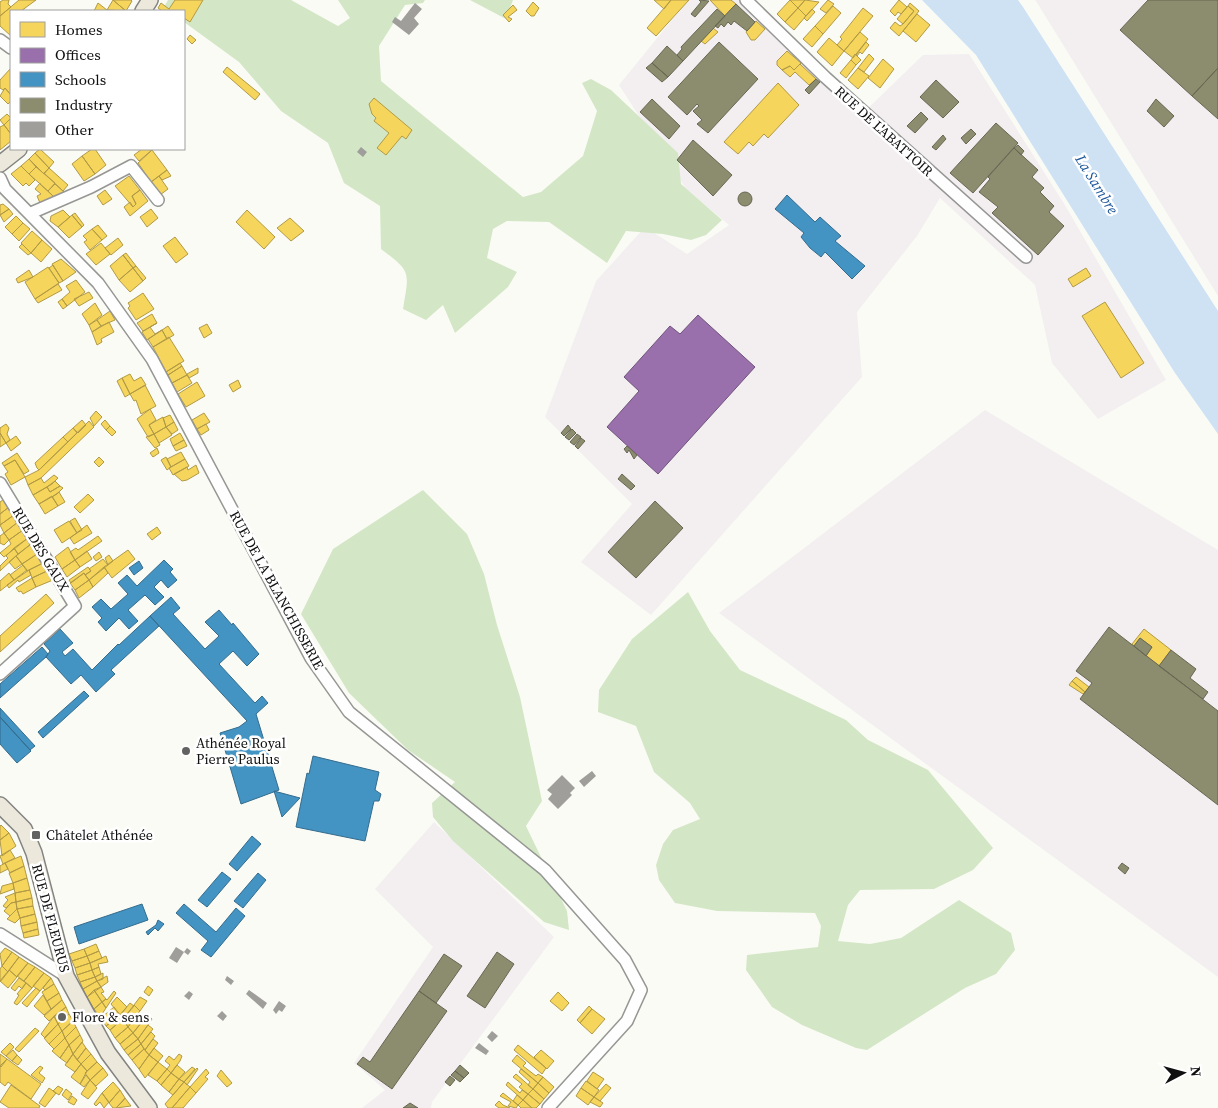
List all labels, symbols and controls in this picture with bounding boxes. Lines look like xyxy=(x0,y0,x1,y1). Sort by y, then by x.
legend xyxy=(10,10,185,150)
text: Homes xyxy=(55,19,102,40)
text: Offices xyxy=(55,44,101,65)
text: Schools xyxy=(55,69,106,90)
street label: RUE DE L'ABATTOIR xyxy=(830,81,938,181)
text: Industry xyxy=(55,94,113,115)
text: Other xyxy=(55,119,94,140)
water label: La Sambre xyxy=(1070,149,1124,218)
street label: RUE DES GAUX xyxy=(8,503,74,595)
street label: RUE DE LA BLANCHISSERIE xyxy=(225,507,329,673)
place label: Athénée Royal Pierre Paulus xyxy=(196,733,286,769)
marker: Athénée Royal Pierre Paulus xyxy=(180,745,192,757)
place label: Châtelet Athénée xyxy=(46,825,153,845)
marker: Châtelet Athénée xyxy=(30,829,42,841)
street label: RUE DE FLEURUS xyxy=(27,862,75,974)
place label: Flore & sens xyxy=(72,1007,149,1027)
marker: Flore & sens xyxy=(56,1011,68,1023)
north arrow xyxy=(1158,1048,1208,1098)
text: N xyxy=(1185,1066,1206,1078)

